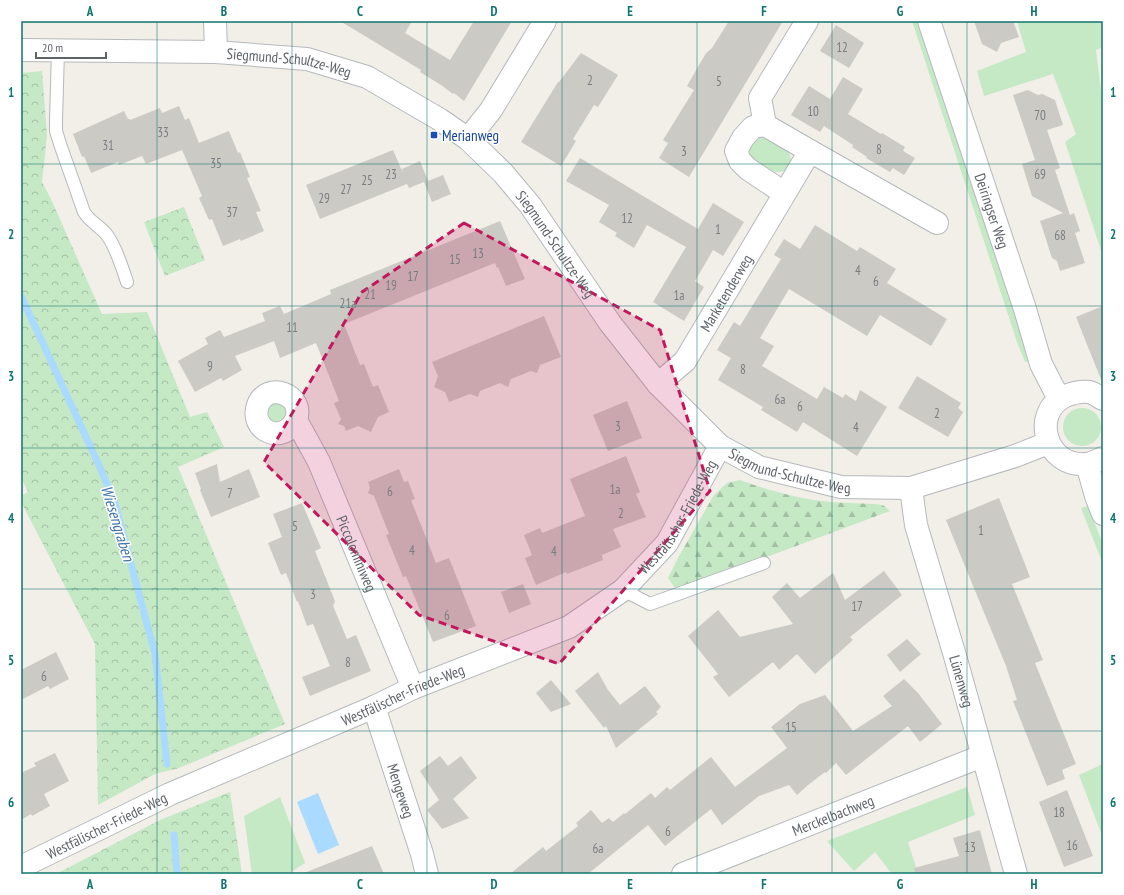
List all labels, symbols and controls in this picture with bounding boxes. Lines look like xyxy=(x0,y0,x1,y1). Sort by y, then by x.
text: A xyxy=(86,3,94,20)
text: B xyxy=(221,3,227,20)
text: C xyxy=(357,3,363,20)
text: D xyxy=(491,3,498,20)
text: E xyxy=(627,3,633,20)
text: F xyxy=(761,3,767,20)
text: G xyxy=(897,3,904,20)
text: H xyxy=(1031,3,1038,20)
scale bar xyxy=(36,34,106,60)
house number: 12 xyxy=(836,39,848,56)
text: 20 m xyxy=(42,40,63,55)
street label: Siegmund-Schultze-Weg xyxy=(226,43,354,81)
house number: 2 xyxy=(587,72,593,89)
house number: 5 xyxy=(716,73,722,90)
text: 1 xyxy=(8,84,14,101)
text: 1 xyxy=(1110,84,1116,101)
house number: 10 xyxy=(807,103,819,120)
house number: 70 xyxy=(1034,107,1046,124)
house number: 33 xyxy=(157,124,169,141)
place label: Merianweg xyxy=(442,126,499,145)
marker: Merianweg xyxy=(429,130,439,140)
house number: 31 xyxy=(102,137,114,154)
house number: 8 xyxy=(876,141,882,158)
house number: 3 xyxy=(681,143,687,160)
house number: 35 xyxy=(210,155,222,172)
house number: 23 xyxy=(385,166,397,183)
house number: 69 xyxy=(1034,166,1046,183)
street label: Deiringser Weg xyxy=(971,171,1014,251)
house number: 25 xyxy=(361,172,373,189)
house number: 27 xyxy=(340,181,352,198)
street label: Siegmund-Schultze-Weg xyxy=(512,186,600,301)
house number: 29 xyxy=(318,190,330,207)
house number: 37 xyxy=(226,204,238,221)
house number: 12 xyxy=(621,210,633,227)
house number: 1 xyxy=(715,221,721,238)
text: 2 xyxy=(8,226,14,243)
text: 2 xyxy=(1110,226,1116,243)
house number: 68 xyxy=(1054,227,1066,244)
house number: 13 xyxy=(472,245,484,262)
house number: 15 xyxy=(449,251,461,268)
street label: Marketenderweg xyxy=(695,251,756,335)
house number: 4 xyxy=(855,262,861,279)
house number: 17 xyxy=(407,268,419,285)
house number: 6 xyxy=(873,273,879,290)
house number: 19 xyxy=(385,277,397,294)
house number: 21 xyxy=(364,286,376,303)
house number: 1a xyxy=(673,287,685,304)
house number: 21a xyxy=(340,295,356,312)
house number: 11 xyxy=(286,319,298,336)
house number: 9 xyxy=(207,358,213,375)
house number: 8 xyxy=(740,361,746,378)
text: 3 xyxy=(8,368,14,385)
text: 3 xyxy=(1110,368,1116,385)
house number: 6a xyxy=(774,391,786,408)
house number: 6 xyxy=(797,398,803,415)
house number: 2 xyxy=(934,405,940,422)
house number: 3 xyxy=(615,418,621,435)
house number: 4 xyxy=(853,419,859,436)
street label: Siegmund-Schultze-Weg xyxy=(726,443,851,497)
street label: Westfälischer-Friede-Weg xyxy=(634,456,720,578)
house number: 1a xyxy=(609,481,621,498)
water label: Wiesengraben xyxy=(97,483,139,564)
house number: 6 xyxy=(387,483,393,500)
house number: 7 xyxy=(227,485,233,502)
house number: 2 xyxy=(618,505,624,522)
text: 4 xyxy=(8,510,15,527)
text: 4 xyxy=(1110,510,1117,527)
street label: Piccolominiweg xyxy=(333,512,381,594)
house number: 5 xyxy=(292,518,298,535)
house number: 1 xyxy=(978,522,984,539)
house number: 4 xyxy=(409,542,415,559)
house number: 4 xyxy=(551,543,557,560)
house number: 3 xyxy=(310,586,316,603)
house number: 17 xyxy=(851,598,863,615)
house number: 6 xyxy=(444,607,450,624)
text: 5 xyxy=(8,652,14,669)
text: 5 xyxy=(1110,652,1116,669)
street label: Lünenweg xyxy=(946,653,978,709)
house number: 8 xyxy=(345,654,351,671)
street label: Westfälischer-Friede-Weg xyxy=(338,659,467,729)
house number: 6 xyxy=(41,668,47,685)
house number: 15 xyxy=(785,719,797,736)
street label: Mengeweg xyxy=(384,761,419,820)
street label: Westfälischer-Friede-Weg xyxy=(43,788,170,863)
street label: Merckelbachweg xyxy=(789,790,876,840)
text: 6 xyxy=(8,794,14,811)
text: 6 xyxy=(1110,794,1116,811)
house number: 18 xyxy=(1053,804,1065,821)
house number: 6 xyxy=(665,823,671,840)
house number: 16 xyxy=(1066,837,1078,854)
house number: 13 xyxy=(964,839,976,856)
house number: 6a xyxy=(592,840,604,857)
text: A xyxy=(86,876,94,893)
text: B xyxy=(221,876,227,893)
text: C xyxy=(357,876,363,893)
text: D xyxy=(491,876,498,893)
text: E xyxy=(627,876,633,893)
text: F xyxy=(761,876,767,893)
text: G xyxy=(897,876,904,893)
text: H xyxy=(1031,876,1038,893)

